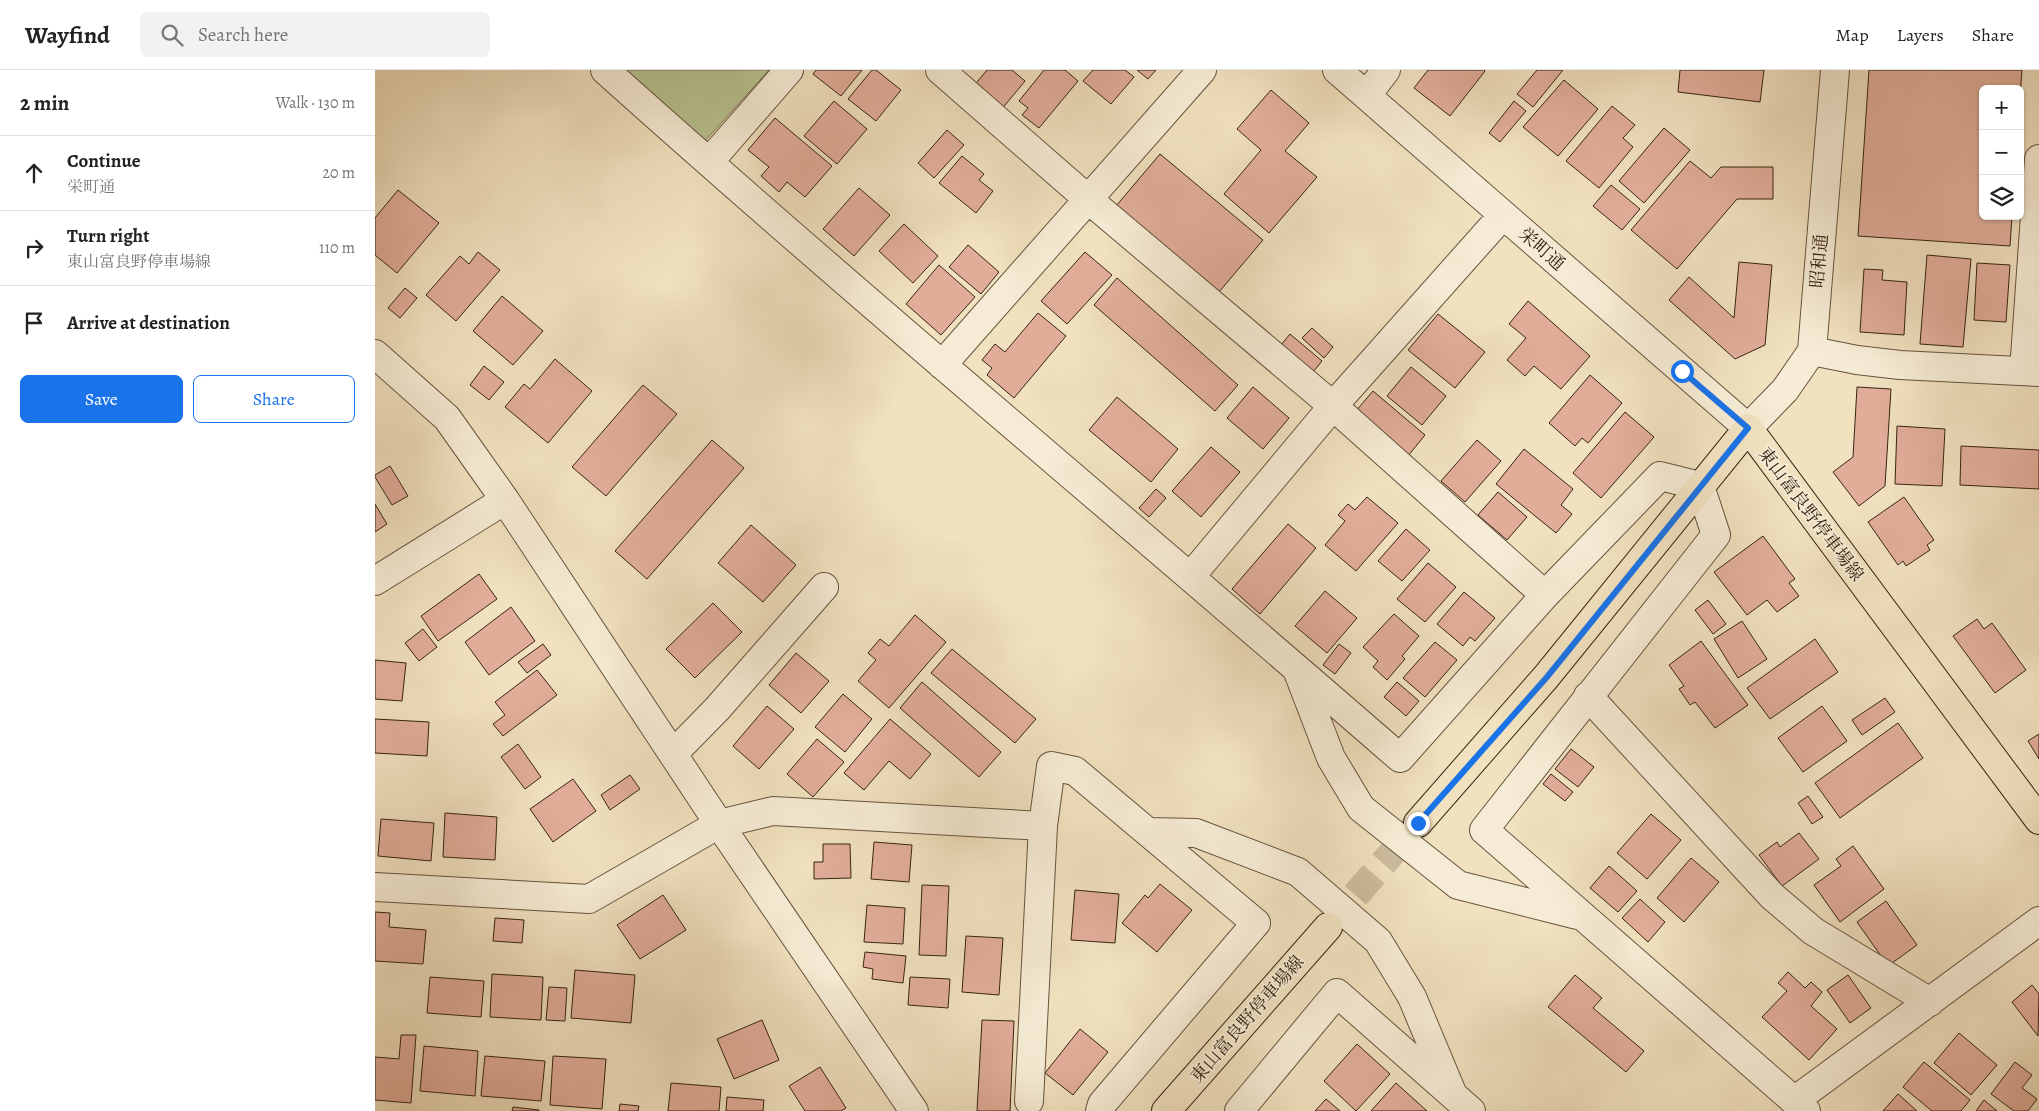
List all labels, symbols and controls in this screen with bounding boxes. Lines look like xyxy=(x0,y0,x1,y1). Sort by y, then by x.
search box xyxy=(140,12,490,57)
text: Wayfind xyxy=(25,19,110,51)
icon: search xyxy=(158,21,186,49)
text: Search here xyxy=(198,22,288,48)
text: Map xyxy=(1836,23,1869,47)
text: Layers xyxy=(1897,23,1944,47)
text: Share xyxy=(1972,23,2014,47)
map controls xyxy=(1979,85,2024,220)
button: + xyxy=(1979,85,2024,130)
text: 2 min xyxy=(20,89,69,117)
text: Walk · 130 m xyxy=(275,92,355,114)
button: − xyxy=(1979,130,2024,175)
text: Continue xyxy=(67,148,141,174)
icon: ahead xyxy=(20,159,48,187)
text: 20 m xyxy=(322,162,355,184)
button: layers xyxy=(1979,175,2024,220)
text: 栄町通 xyxy=(67,176,115,198)
street label: 栄町通 xyxy=(1514,222,1570,276)
text: Turn right xyxy=(67,223,149,249)
street label: 昭和通 xyxy=(1805,233,1833,289)
icon: right xyxy=(20,234,48,262)
text: 110 m xyxy=(319,237,355,259)
text: 東山富良野停車場線 xyxy=(67,251,211,273)
icon: arrive xyxy=(20,309,48,337)
text: Arrive at destination xyxy=(67,310,230,336)
route start xyxy=(1671,360,1694,383)
button: Save xyxy=(20,375,183,423)
button: Share xyxy=(193,375,355,423)
street label: 東山富良野停車場線 xyxy=(1753,442,1869,586)
route end xyxy=(1407,812,1430,835)
street label: 東山富良野停車場線 xyxy=(1185,950,1309,1088)

